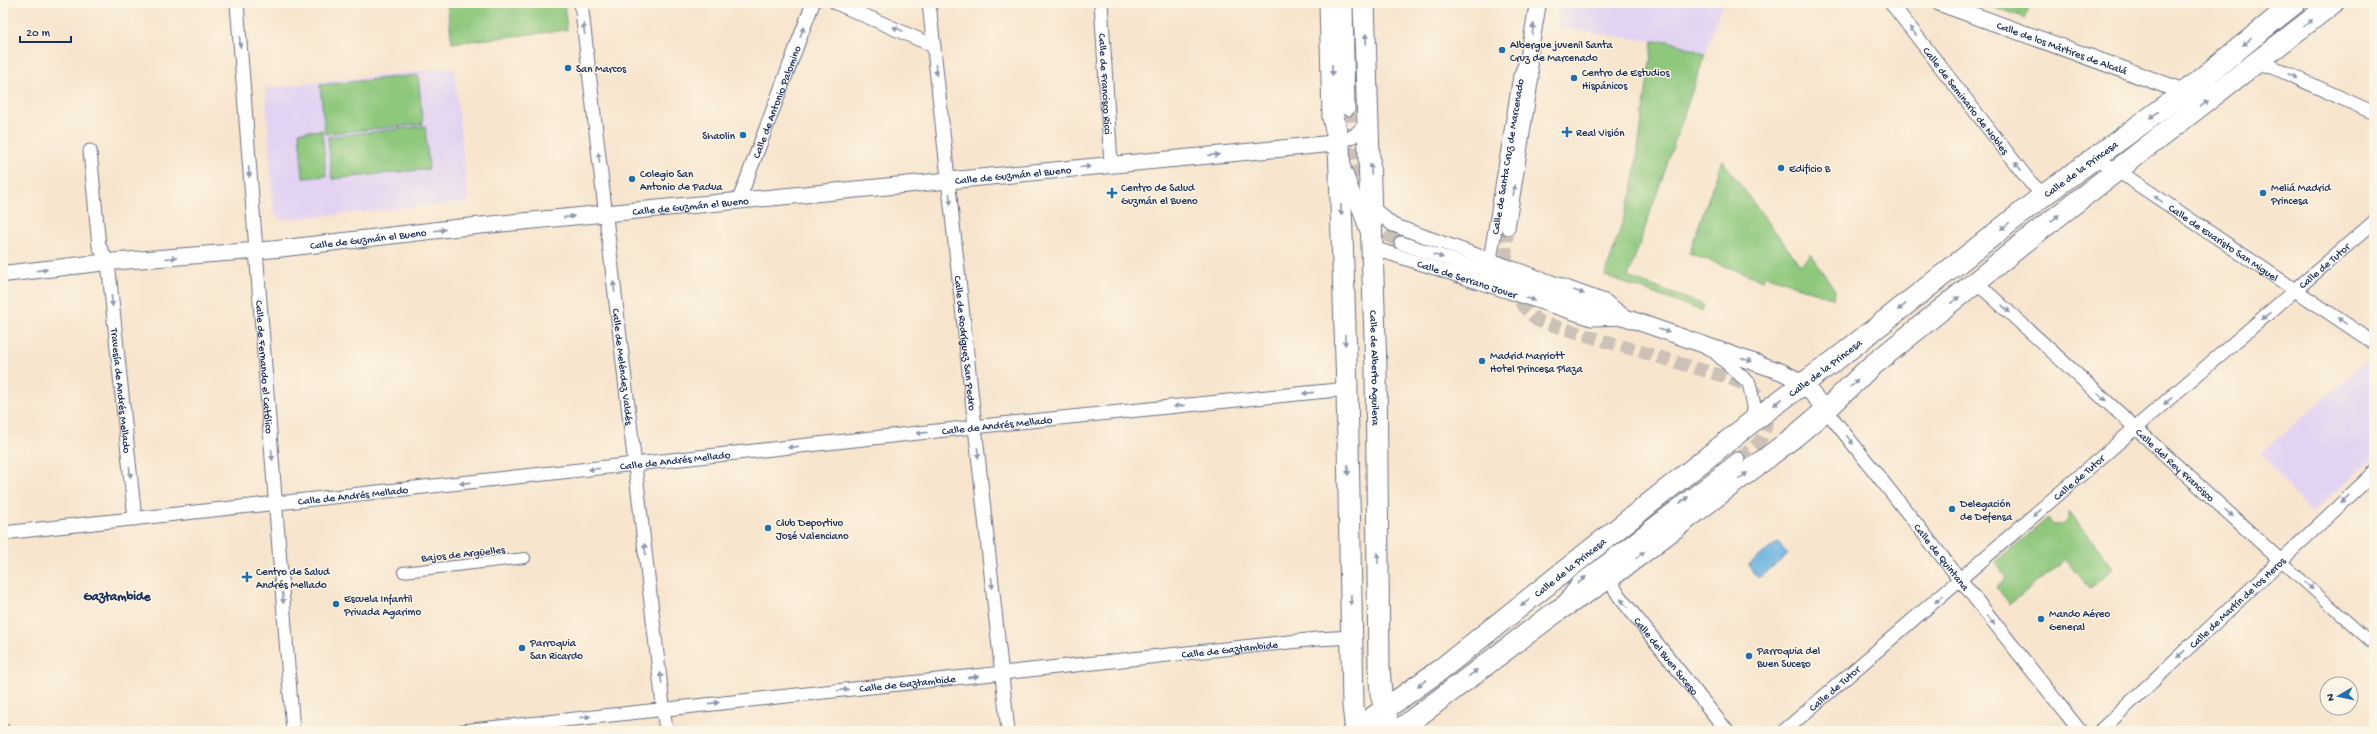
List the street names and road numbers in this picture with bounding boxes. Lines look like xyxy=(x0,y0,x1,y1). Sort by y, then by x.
street label: Calle de los Mártires de Alcalá xyxy=(1995,20,2129,79)
street label: Calle de Francisco Ricci xyxy=(1095,33,1113,135)
street label: Calle de Antonio Palomino xyxy=(751,44,805,160)
street label: Calle de Seminario de Nobles xyxy=(1919,45,2011,158)
street label: Calle de Santa Cruz de Marcenado xyxy=(1490,78,1528,235)
street label: Calle de la Princesa xyxy=(2042,139,2122,201)
street label: Calle de Guzmán el Bueno xyxy=(954,165,1072,188)
street label: Calle de Guzmán el Bueno xyxy=(632,196,750,219)
street label: Calle de Evaristo San Miguel xyxy=(2165,203,2280,285)
street label: Calle de Guzmán el Bueno xyxy=(310,227,427,253)
street label: Calle de Tutor xyxy=(2297,241,2354,292)
street label: Calle de Serrano Jover xyxy=(1415,259,1519,303)
street label: Calle de Rodríguez San Pedro xyxy=(951,275,977,412)
street label: Calle de Fernando el Católico xyxy=(252,300,274,435)
street label: Calle de Meléndez Valdés xyxy=(609,308,634,427)
street label: Calle de Alberto Aguilera xyxy=(1366,310,1381,427)
street label: Travesía de Andrés Mellado xyxy=(107,327,132,454)
street label: Calle de la Princesa xyxy=(1787,337,1866,400)
street label: Calle de Andrés Mellado xyxy=(942,415,1053,438)
street label: Calle del Rey Francisco xyxy=(2132,427,2216,505)
street label: Calle de Andrés Mellado xyxy=(619,450,731,474)
street label: Calle de Tutor xyxy=(2052,452,2109,504)
street label: Calle de Andrés Mellado xyxy=(297,485,409,509)
street label: Calle de Quintana xyxy=(1910,522,1971,595)
street label: Calle de la Princesa xyxy=(1532,536,1610,601)
street label: Bajos de Argüelles xyxy=(420,545,507,565)
street label: Calle de Martín de los Heros xyxy=(2188,555,2289,652)
street label: Calle del Buen Suceso xyxy=(1630,616,1700,698)
street label: Calle de Gaztambide xyxy=(1181,639,1279,662)
street label: Calle de Tutor xyxy=(1807,663,1864,715)
street label: Calle de Gaztambide xyxy=(859,674,957,696)

